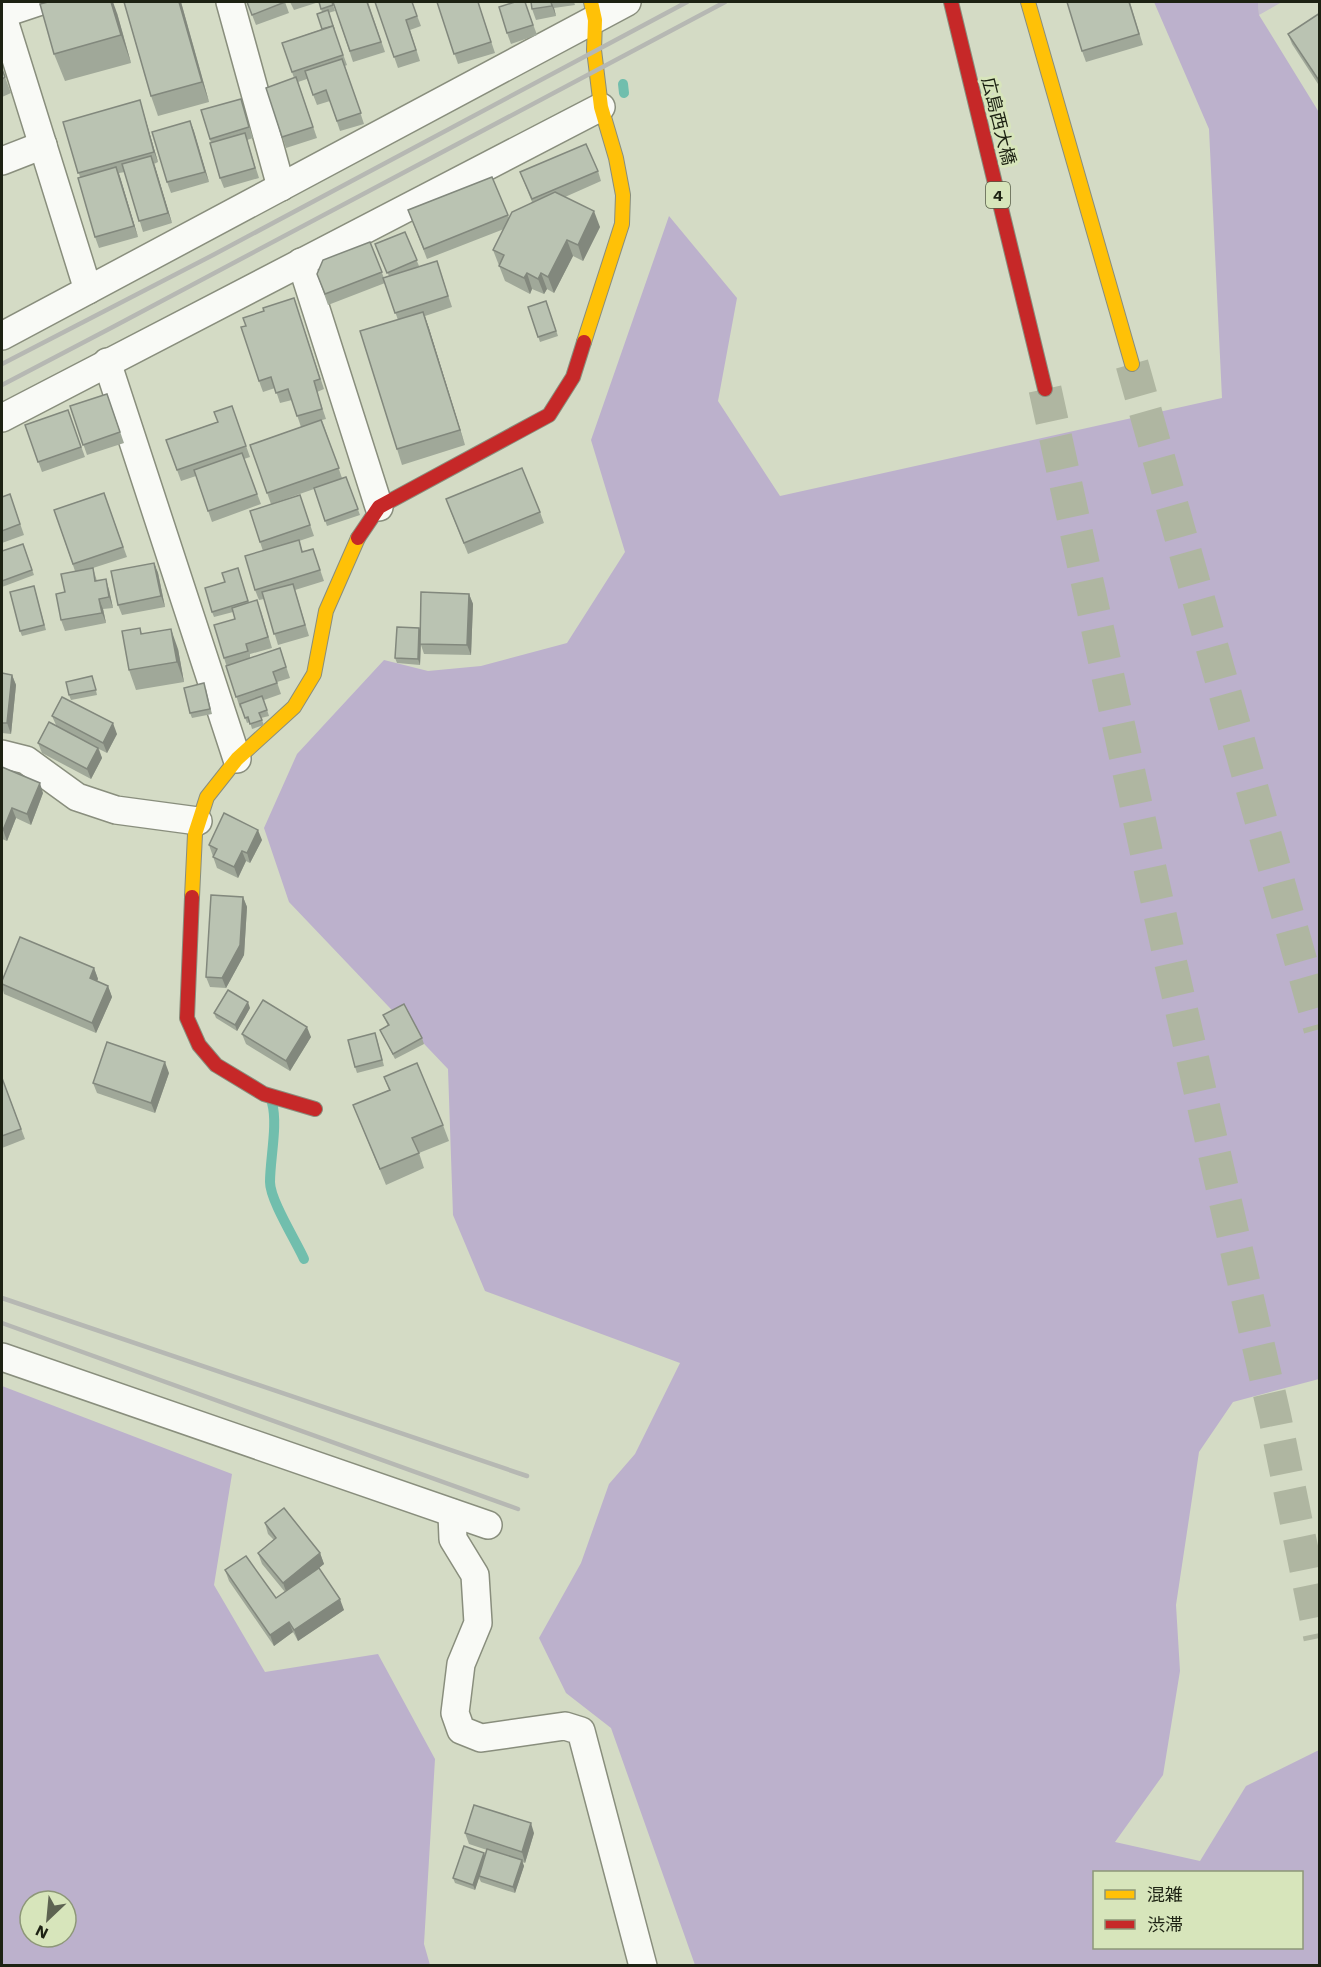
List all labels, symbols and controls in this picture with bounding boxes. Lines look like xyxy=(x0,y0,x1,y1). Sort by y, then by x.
street label: 広島西大橋 xyxy=(978,75,1020,167)
road number: 4 xyxy=(986,182,1010,208)
legend xyxy=(1093,1871,1303,1949)
text: 混雑 xyxy=(1147,1884,1183,1905)
north arrow xyxy=(18,1889,78,1949)
text: 渋滞 xyxy=(1147,1914,1183,1935)
text: N xyxy=(32,1921,51,1943)

